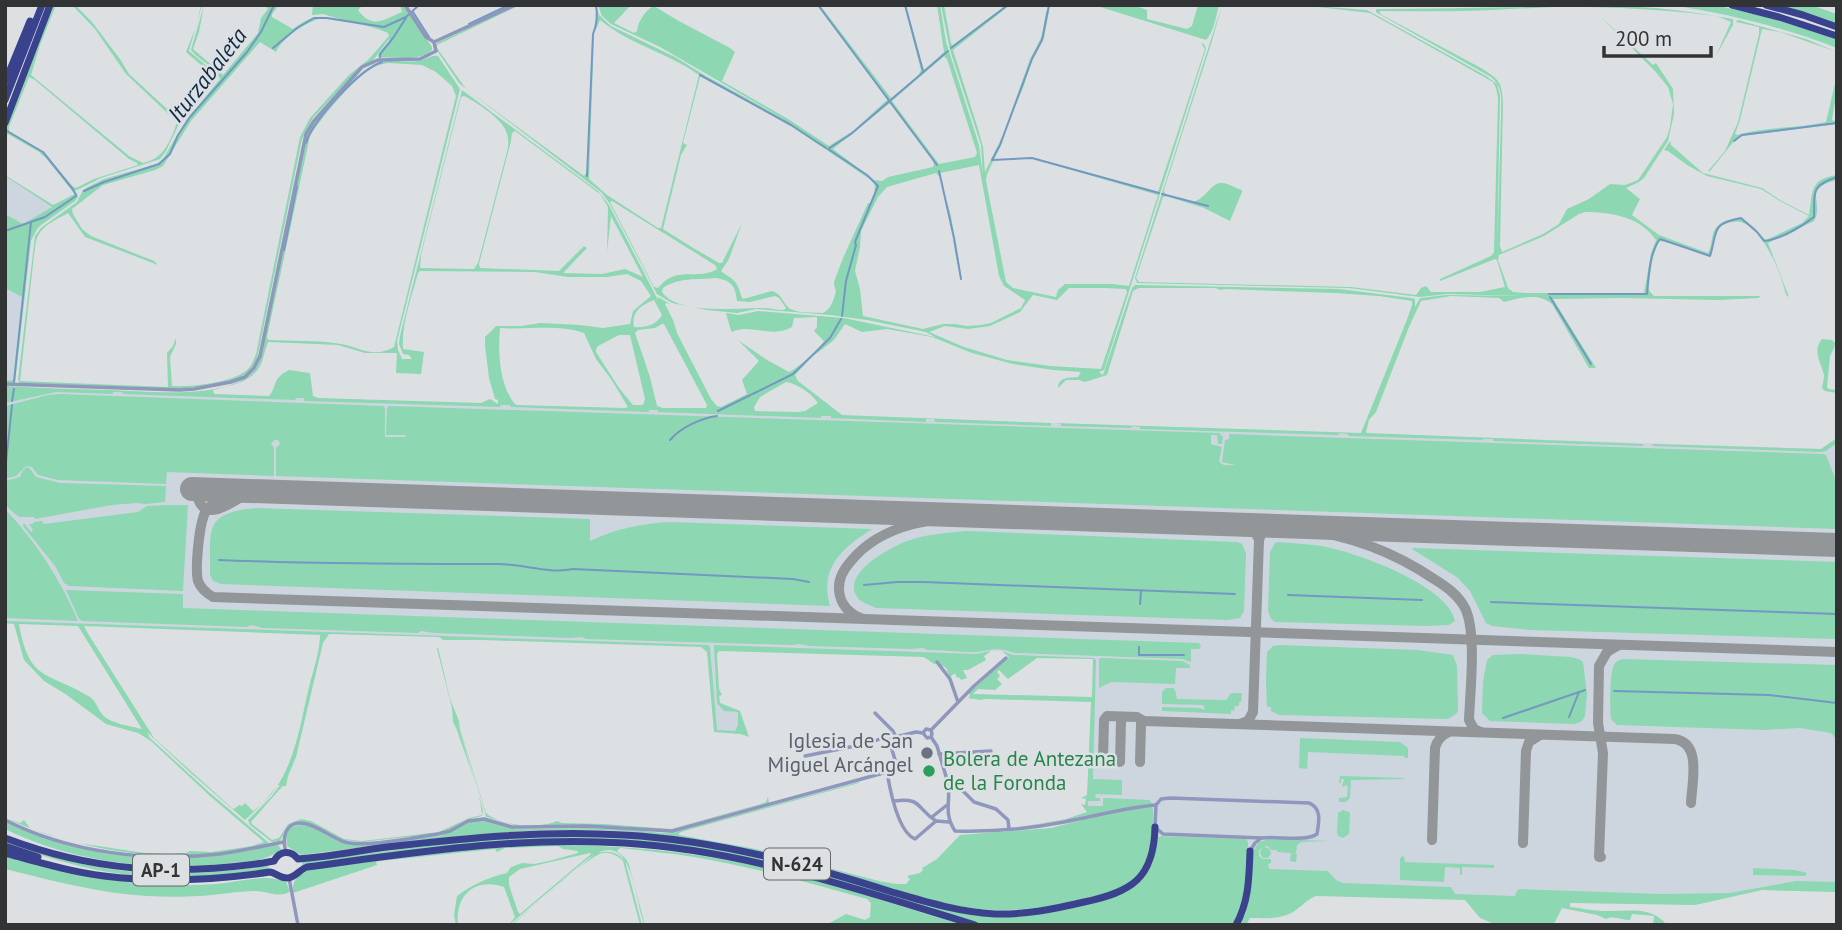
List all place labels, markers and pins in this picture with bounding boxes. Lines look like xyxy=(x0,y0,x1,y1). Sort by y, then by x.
place label: Iglesia de San Miguel Arcángel xyxy=(768,727,913,778)
marker: Iglesia de San Miguel Arcángel xyxy=(919,745,935,761)
place label: Bolera de Antezana de la Foronda xyxy=(943,745,1116,796)
marker: Bolera de Antezana de la Foronda xyxy=(921,763,937,779)

